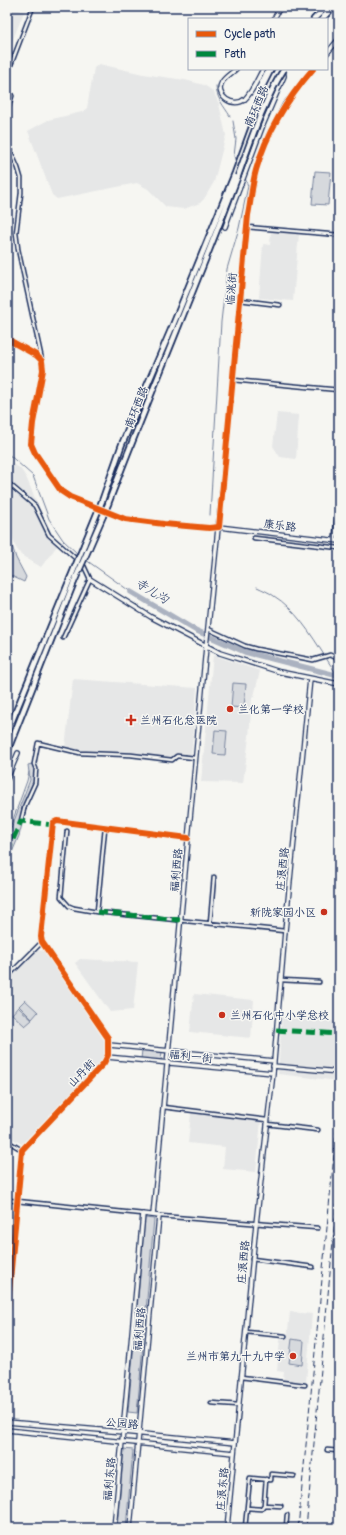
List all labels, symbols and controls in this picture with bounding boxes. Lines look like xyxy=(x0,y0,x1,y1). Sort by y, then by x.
legend xyxy=(188,18,328,70)
text: Cycle path xyxy=(224,27,276,42)
text: Path xyxy=(224,47,246,62)
street label: 南环西路 xyxy=(242,83,271,129)
street label: 临洮街 xyxy=(224,271,239,306)
street label: 南环西路 xyxy=(122,384,151,430)
street label: 康乐路 xyxy=(263,517,297,534)
water label: 寺儿沟 xyxy=(132,576,172,608)
place label: 兰化第一学校 xyxy=(238,703,304,716)
marker: 兰化第一学校 xyxy=(225,704,235,714)
marker: 兰州石化总医院 xyxy=(125,714,137,726)
place label: 兰州石化总医院 xyxy=(140,714,217,727)
street label: 庄浪西路 xyxy=(274,846,291,892)
street label: 福利西路 xyxy=(168,848,185,893)
place label: 新陇家园小区 xyxy=(250,906,316,919)
marker: 新陇家园小区 xyxy=(319,907,329,917)
place label: 兰州石化中小学总校 xyxy=(230,1009,329,1022)
marker: 兰州石化中小学总校 xyxy=(217,1010,227,1020)
street label: 福利一街 xyxy=(168,1048,215,1065)
street label: 山丹街 xyxy=(65,1056,98,1090)
street label: 庄浪西路 xyxy=(235,1240,252,1285)
street label: 福利西路 xyxy=(131,1307,148,1352)
place label: 兰州市第九十九中学 xyxy=(186,1350,285,1363)
marker: 兰州市第九十九中学 xyxy=(288,1351,298,1361)
street label: 公园路 xyxy=(105,1416,139,1431)
street label: 福利东路 xyxy=(101,1457,118,1502)
street label: 庄浪东路 xyxy=(214,1467,231,1512)

